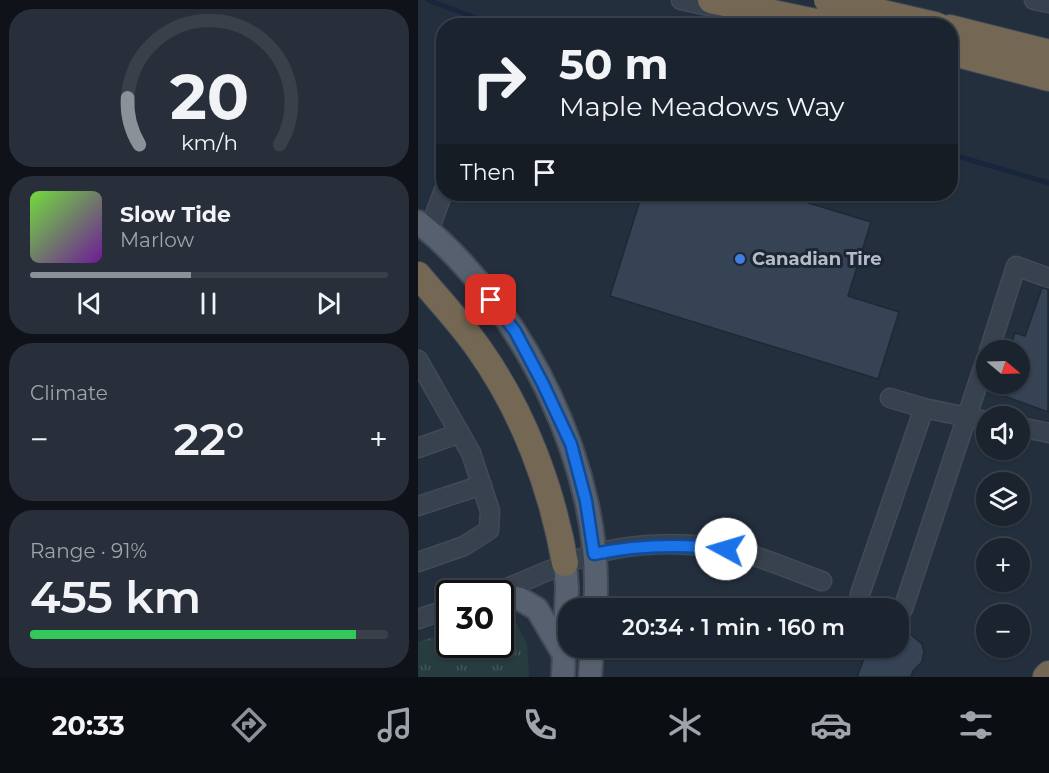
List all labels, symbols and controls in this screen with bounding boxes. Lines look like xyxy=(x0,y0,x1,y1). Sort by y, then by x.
text: 50 m xyxy=(559,38,668,90)
icon: right xyxy=(460,42,538,120)
text: 20 xyxy=(169,59,249,135)
text: Maple Meadows Way xyxy=(559,90,845,123)
text: km/h xyxy=(180,129,238,155)
icon: arrive xyxy=(528,156,561,189)
text: Then xyxy=(460,159,516,186)
text: Slow Tide xyxy=(120,201,231,228)
text: Marlow xyxy=(120,228,194,252)
place label: Canadian Tire xyxy=(752,248,882,270)
marker: Canadian Tire xyxy=(733,252,747,266)
pin xyxy=(465,274,516,325)
icon: arrive xyxy=(474,283,507,316)
icon: previous xyxy=(73,287,106,320)
icon: pause xyxy=(192,287,225,320)
icon: next xyxy=(312,287,345,320)
north arrow xyxy=(976,340,1030,394)
map controls xyxy=(976,340,1030,658)
text: Climate xyxy=(30,381,108,405)
button: sound xyxy=(976,406,1030,460)
text: 22° xyxy=(173,411,245,466)
text: − xyxy=(30,419,49,459)
text: + xyxy=(369,419,388,459)
button: layers xyxy=(976,472,1030,526)
position arrow xyxy=(694,517,758,581)
button: + xyxy=(976,538,1030,592)
text: Range · 91% xyxy=(30,539,147,563)
text: 455 km xyxy=(30,569,201,624)
speed limit sign: 30 xyxy=(436,580,514,658)
button: − xyxy=(976,604,1030,658)
text: 20:34 · 1 min · 160 m xyxy=(622,614,845,641)
icon: directions xyxy=(228,704,270,746)
icon: music xyxy=(374,704,416,746)
icon: phone xyxy=(519,704,561,746)
icon: climate xyxy=(664,704,706,746)
icon: car xyxy=(810,704,852,746)
icon: filters xyxy=(955,704,997,746)
text: 20:33 xyxy=(52,709,125,742)

